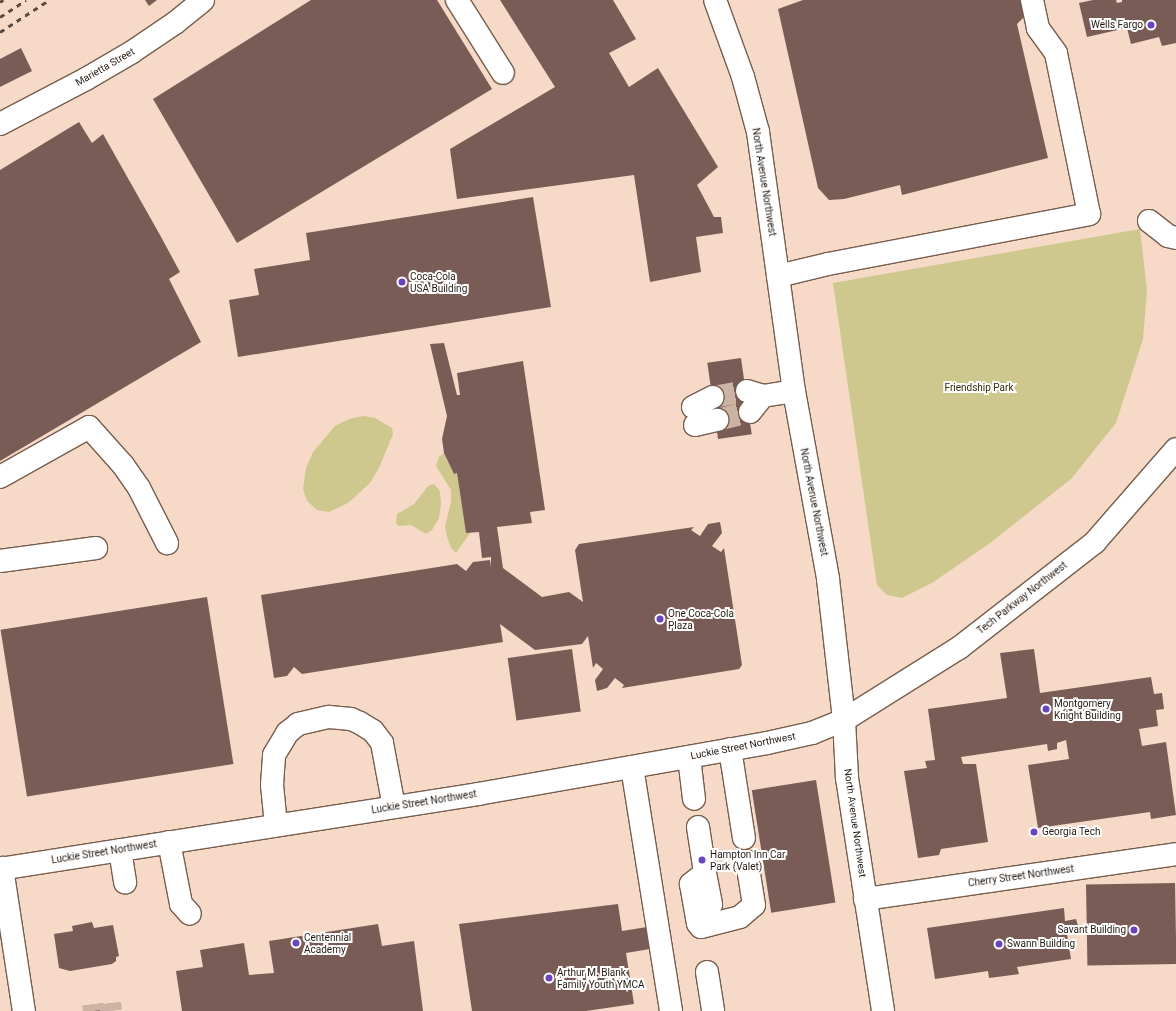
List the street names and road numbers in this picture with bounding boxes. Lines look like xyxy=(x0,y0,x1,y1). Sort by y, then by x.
street label: Marietta Street xyxy=(73,45,137,89)
street label: North Avenue Northwest xyxy=(750,127,778,237)
street label: North Avenue Northwest xyxy=(798,447,830,557)
street label: Tech Parkway Northwest xyxy=(975,559,1069,637)
street label: Luckie Street Northwest xyxy=(690,730,796,762)
street label: North Avenue Northwest xyxy=(841,768,869,878)
street label: Luckie Street Northwest xyxy=(370,788,478,816)
street label: Luckie Street Northwest xyxy=(50,838,158,866)
street label: Cherry Street Northwest xyxy=(967,863,1075,889)

